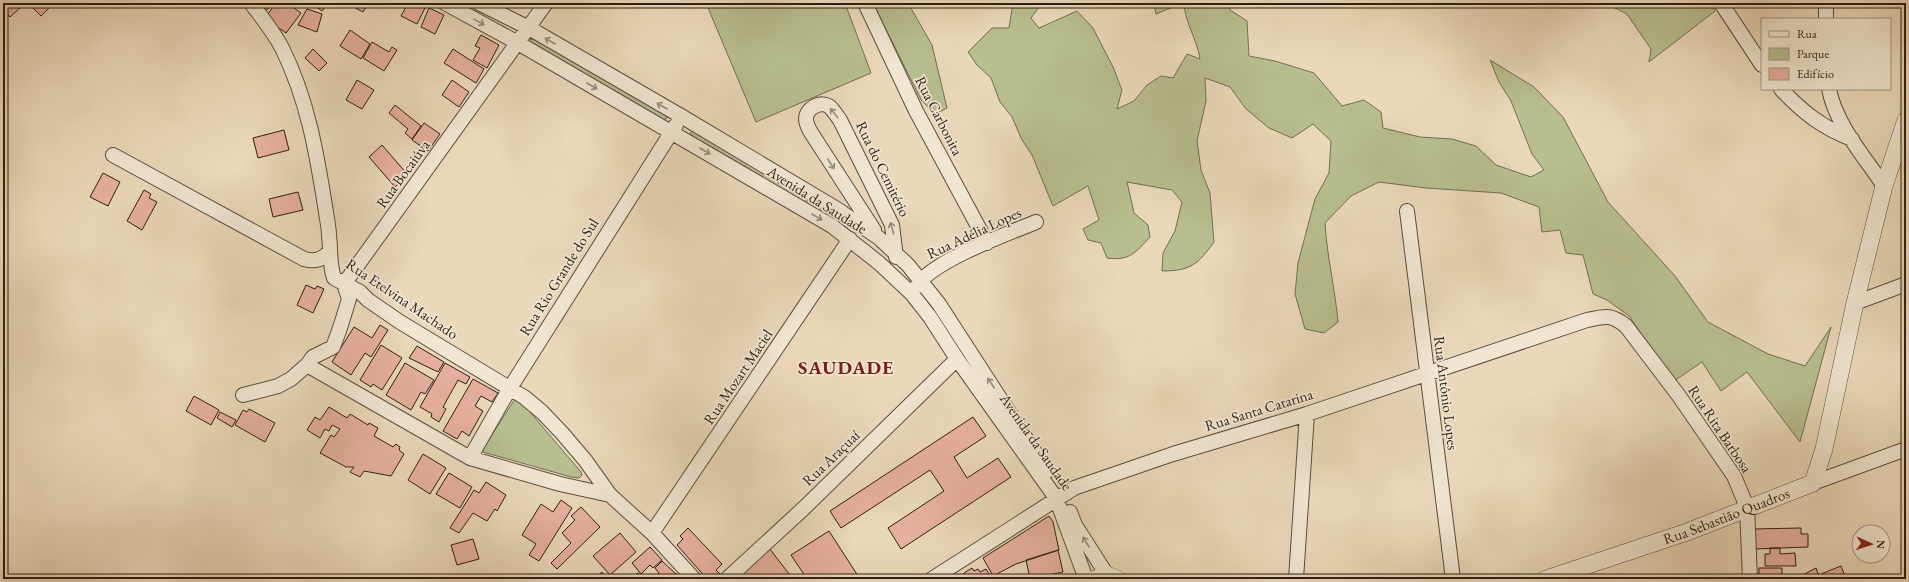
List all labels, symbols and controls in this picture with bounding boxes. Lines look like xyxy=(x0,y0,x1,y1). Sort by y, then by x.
one-way arrow xyxy=(473,18,485,26)
legend xyxy=(1761,18,1891,90)
text: Rua xyxy=(1797,26,1817,42)
one-way arrow xyxy=(544,36,556,44)
text: Parque xyxy=(1797,46,1829,62)
text: Edifício xyxy=(1797,66,1834,82)
street label: Rua Carbonita xyxy=(911,73,968,159)
one-way arrow xyxy=(586,83,598,91)
one-way arrow xyxy=(656,101,668,109)
one-way arrow xyxy=(830,107,838,118)
street label: Rua do Cemitério xyxy=(852,118,915,220)
street label: Rua Bocaiúva xyxy=(372,136,434,211)
one-way arrow xyxy=(699,148,711,156)
one-way arrow xyxy=(827,158,835,169)
street label: Avenida da Saudade xyxy=(763,161,871,238)
street label: Rua Adélia Lopes xyxy=(923,202,1024,263)
one-way arrow xyxy=(811,213,822,221)
street label: Rua Rio Grande do Sul xyxy=(515,214,603,339)
one-way arrow xyxy=(888,222,895,235)
street label: Rua Etelvina Machado xyxy=(343,254,462,343)
street label: Rua Mozart Maciel xyxy=(699,325,777,428)
street label: Rua Antônio Lopes xyxy=(1430,335,1463,451)
district label: SAUDADE xyxy=(798,355,894,380)
one-way arrow xyxy=(986,377,994,389)
street label: Rua Rita Barbosa xyxy=(1684,381,1757,476)
street label: Rua Santa Catarina xyxy=(1202,384,1315,435)
street label: Avenida da Saudade xyxy=(995,389,1077,494)
street label: Rua Araçuaí xyxy=(798,425,864,490)
street label: Rua Sebastião Quadros xyxy=(1661,483,1792,548)
north arrow xyxy=(1851,524,1891,564)
one-way arrow xyxy=(1082,537,1090,548)
text: N xyxy=(1874,540,1888,549)

